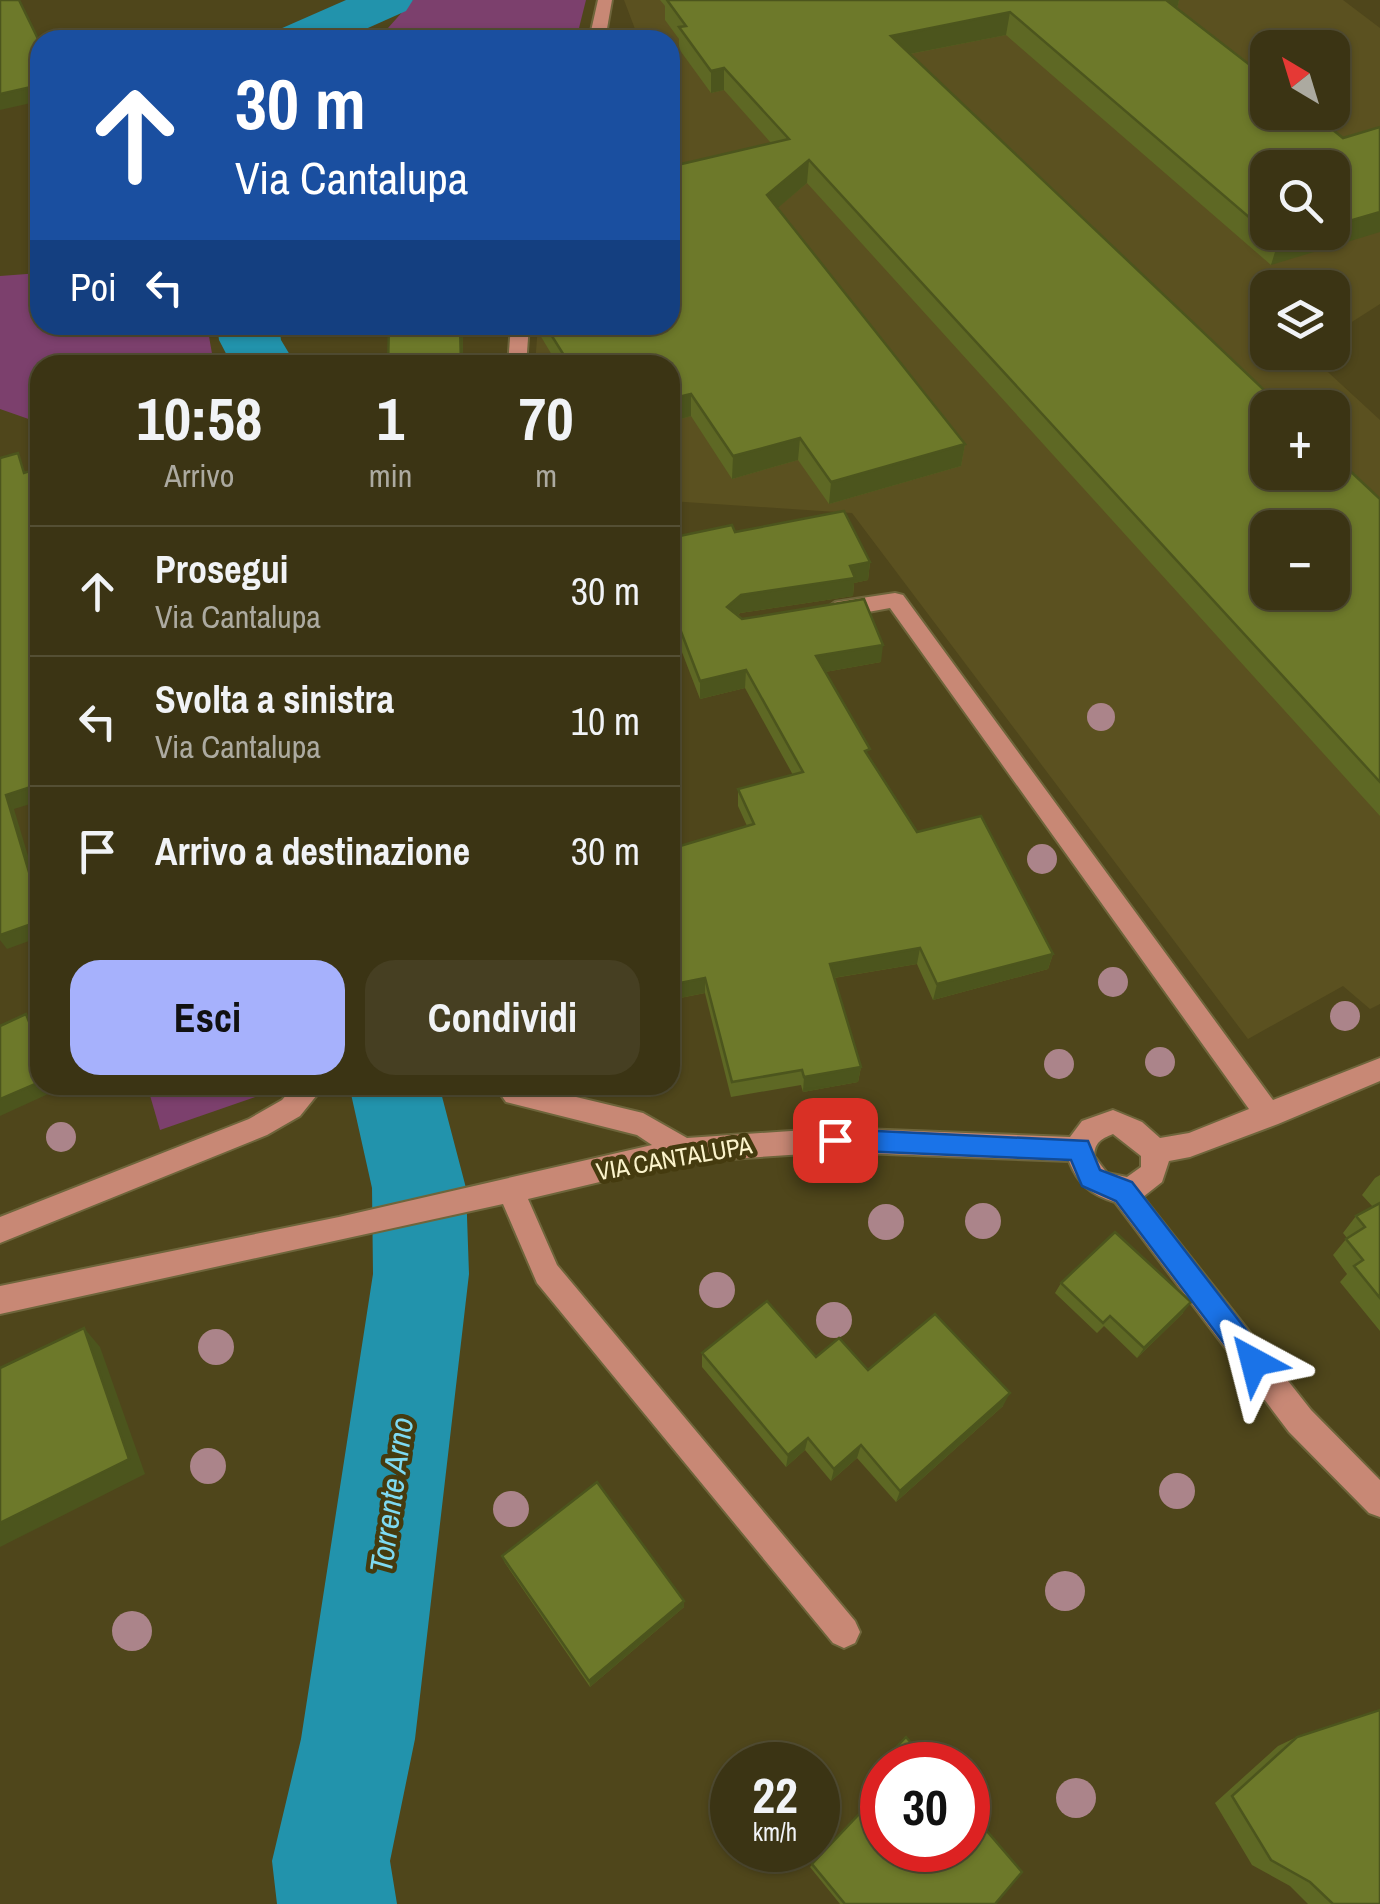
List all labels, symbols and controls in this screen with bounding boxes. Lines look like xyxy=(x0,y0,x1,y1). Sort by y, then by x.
north arrow xyxy=(1250,30,1350,130)
map controls xyxy=(1250,30,1350,610)
text: 30 m xyxy=(235,57,366,151)
icon: ahead xyxy=(70,70,200,200)
text: Via Cantalupa xyxy=(235,147,468,208)
button: search xyxy=(1250,150,1350,250)
icon: left xyxy=(137,260,192,315)
text: Poi xyxy=(70,262,117,313)
button: layers xyxy=(1250,270,1350,370)
text: 10:58 xyxy=(136,378,262,459)
text: 1 xyxy=(377,378,404,459)
text: 70 xyxy=(519,378,574,459)
button: + xyxy=(1250,390,1350,490)
text: Arrivo xyxy=(164,454,234,497)
text: min xyxy=(369,454,412,497)
text: m xyxy=(535,454,557,497)
button: − xyxy=(1250,510,1350,610)
text: Prosegui xyxy=(155,544,288,595)
icon: ahead xyxy=(70,564,125,619)
text: 30 m xyxy=(571,566,640,617)
text: Via Cantalupa xyxy=(155,595,321,638)
text: Svolta a sinistra xyxy=(155,674,394,725)
icon: left xyxy=(70,694,125,749)
text: 10 m xyxy=(571,696,640,747)
text: Via Cantalupa xyxy=(155,725,321,768)
icon: arrive xyxy=(70,824,125,879)
text: Arrivo a destinazione xyxy=(155,826,470,877)
text: 30 m xyxy=(571,826,640,877)
button: Esci xyxy=(70,960,345,1075)
button: Condividi xyxy=(365,960,640,1075)
pin xyxy=(793,1098,878,1183)
icon: arrive xyxy=(808,1113,863,1168)
street label: VIA CANTALUPA xyxy=(593,1128,755,1188)
position arrow xyxy=(1202,1310,1306,1414)
water label: Torrente Arno xyxy=(359,1414,423,1576)
speed limit sign: 30 xyxy=(860,1742,990,1872)
text: 22 xyxy=(752,1761,798,1829)
text: km/h xyxy=(753,1815,797,1849)

